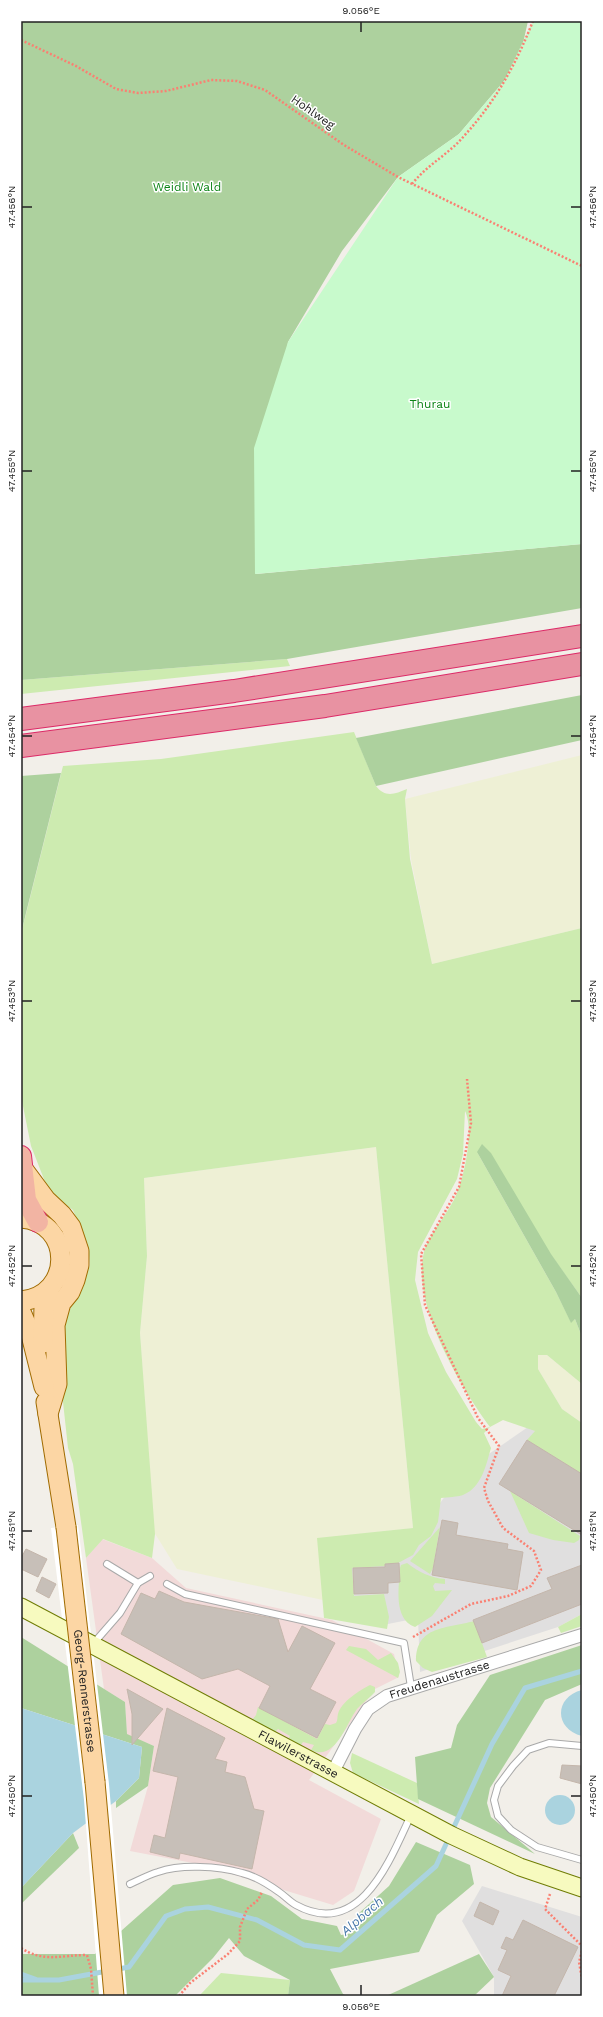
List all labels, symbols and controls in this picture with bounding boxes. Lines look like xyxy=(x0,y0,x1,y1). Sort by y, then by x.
text: 9.056°E xyxy=(342,5,380,16)
street label: Hohlweg xyxy=(289,92,338,132)
park label: Weidli Wald xyxy=(153,180,221,194)
text: 47.456°N xyxy=(6,186,17,228)
text: 47.456°N xyxy=(587,186,598,228)
park label: Thurau xyxy=(410,397,450,411)
text: 47.455°N xyxy=(6,450,17,492)
text: 47.455°N xyxy=(587,450,598,492)
text: 47.454°N xyxy=(6,715,17,757)
text: 47.454°N xyxy=(587,715,598,757)
text: 47.453°N xyxy=(6,980,17,1022)
text: 47.453°N xyxy=(587,980,598,1022)
text: 47.452°N xyxy=(6,1245,17,1287)
text: 47.452°N xyxy=(587,1245,598,1287)
text: 47.451°N xyxy=(6,1511,17,1551)
text: 47.451°N xyxy=(587,1511,598,1551)
street label: Georg-Rennerstrasse xyxy=(71,1629,99,1753)
street label: Freudenaustrasse xyxy=(387,1657,491,1702)
street label: Flawilerstrasse xyxy=(256,1727,341,1781)
text: 47.450°N xyxy=(6,1775,17,1817)
text: 47.450°N xyxy=(587,1775,598,1817)
water label: Alpbach xyxy=(337,1893,386,1939)
text: 9.056°E xyxy=(342,2001,380,2012)

